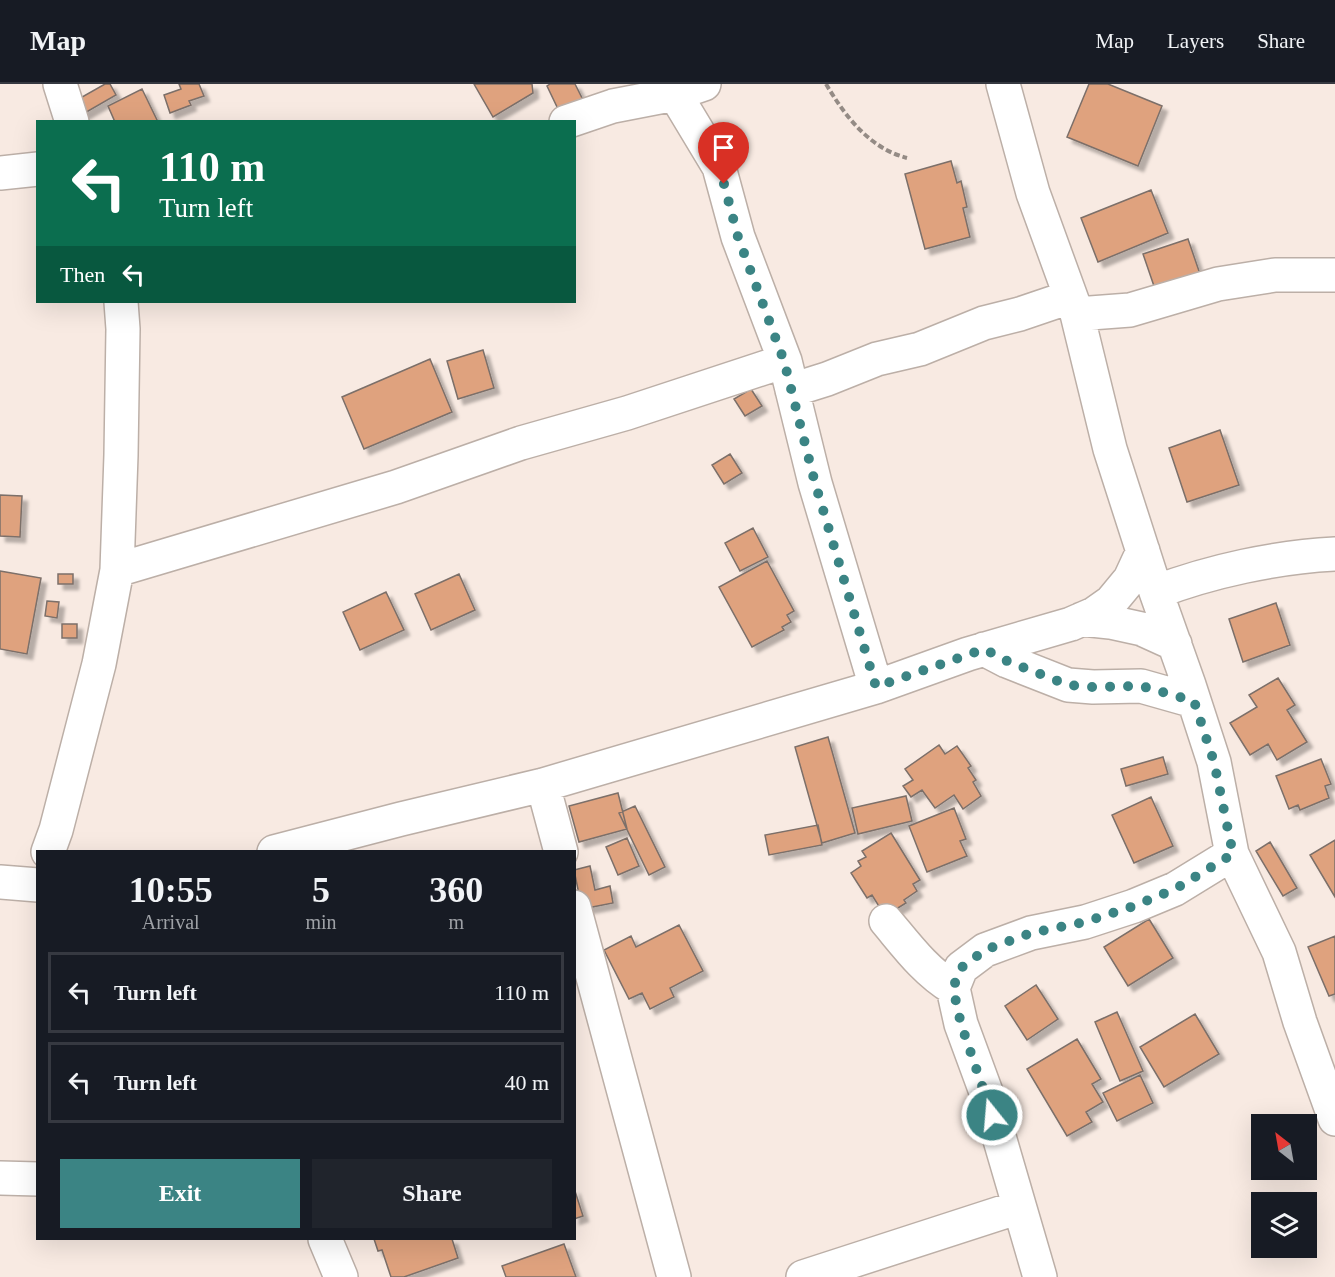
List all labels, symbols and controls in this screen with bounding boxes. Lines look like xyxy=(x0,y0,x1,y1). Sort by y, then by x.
text: Map xyxy=(30,25,86,56)
text: Map xyxy=(1096,29,1134,53)
text: Layers xyxy=(1167,29,1224,53)
text: Share xyxy=(1257,29,1305,53)
pin xyxy=(698,122,749,184)
icon: arrive xyxy=(707,131,740,164)
icon: left xyxy=(60,144,138,222)
text: 110 m xyxy=(159,144,265,190)
text: Turn left xyxy=(159,193,253,223)
icon: left xyxy=(117,258,150,291)
text: Then xyxy=(60,262,105,287)
text: 10:55 xyxy=(129,870,213,910)
text: 5 xyxy=(312,870,330,910)
text: 360 xyxy=(429,870,483,910)
text: Arrival xyxy=(142,911,200,933)
text: min xyxy=(305,911,337,933)
text: m xyxy=(449,911,464,933)
icon: left xyxy=(63,976,96,1009)
text: Turn left xyxy=(114,980,197,1005)
text: 110 m xyxy=(494,980,549,1005)
icon: left xyxy=(63,1066,96,1099)
text: Turn left xyxy=(114,1070,197,1095)
text: 40 m xyxy=(504,1070,549,1095)
position arrow xyxy=(960,1083,1024,1147)
north arrow xyxy=(1251,1114,1317,1180)
map controls xyxy=(1251,1114,1317,1258)
button: Exit xyxy=(60,1159,300,1228)
button: Share xyxy=(312,1159,552,1228)
button: layers xyxy=(1251,1192,1317,1258)

